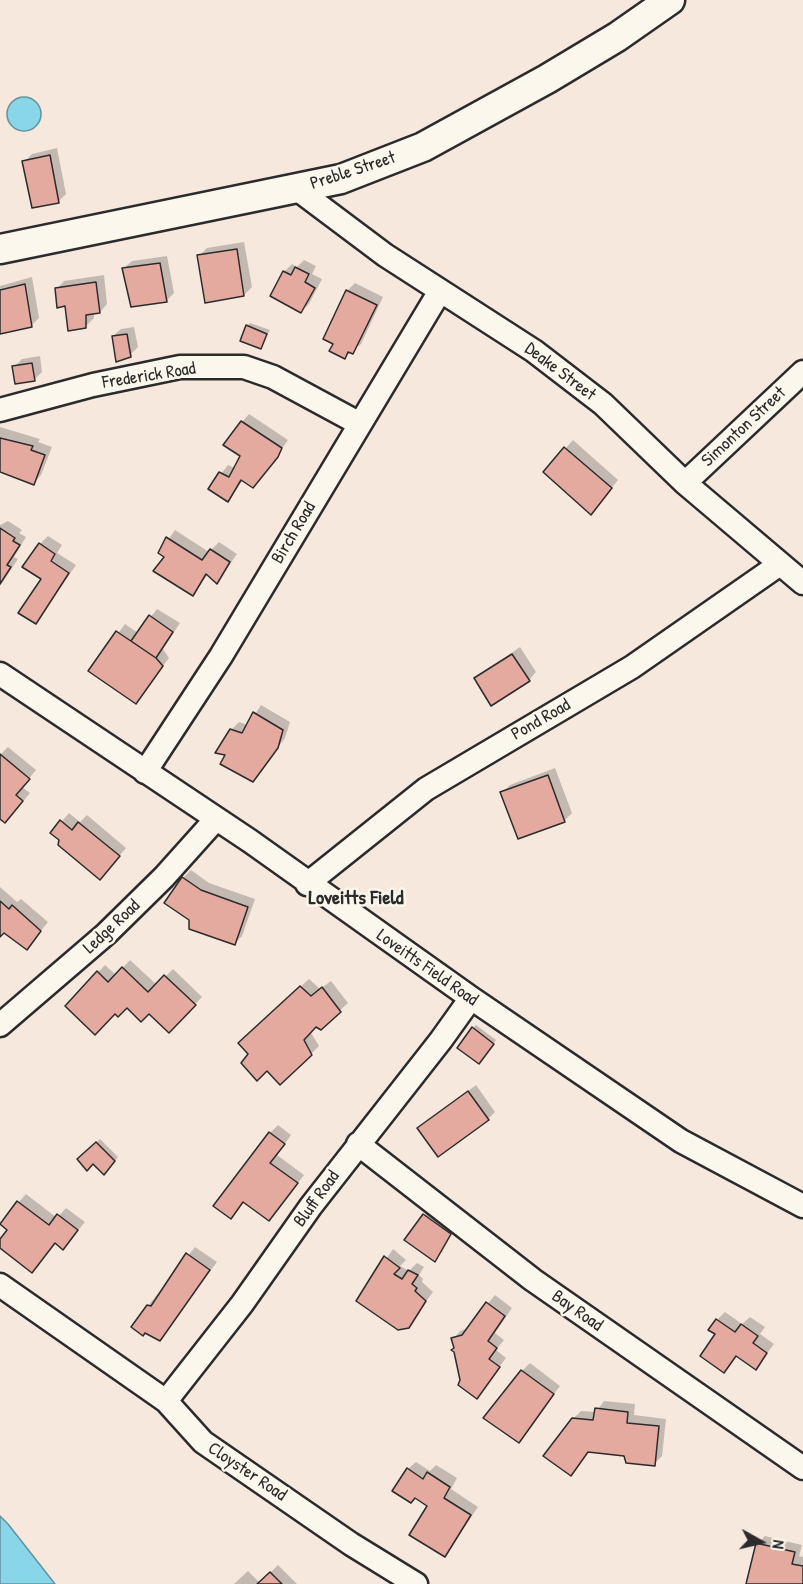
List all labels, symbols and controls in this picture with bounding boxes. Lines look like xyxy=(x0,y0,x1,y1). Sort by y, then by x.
street label: Preble Street xyxy=(308,147,398,195)
street label: Deake Street xyxy=(520,338,600,406)
street label: Frederick Road xyxy=(101,358,197,394)
street label: Simonton Street xyxy=(697,382,791,472)
street label: Birch Road xyxy=(267,498,321,568)
street label: Pond Road xyxy=(508,694,574,746)
district label: Loveitts Field xyxy=(308,887,404,911)
street label: Ledge Road xyxy=(79,895,145,959)
street label: Loveitts Field Road xyxy=(372,925,482,1011)
street label: Bluff Road xyxy=(289,1167,345,1231)
street label: Bay Road xyxy=(547,1286,607,1336)
street label: Cloyster Road xyxy=(203,1438,291,1506)
north arrow xyxy=(731,1512,791,1572)
text: N xyxy=(767,1539,790,1550)

